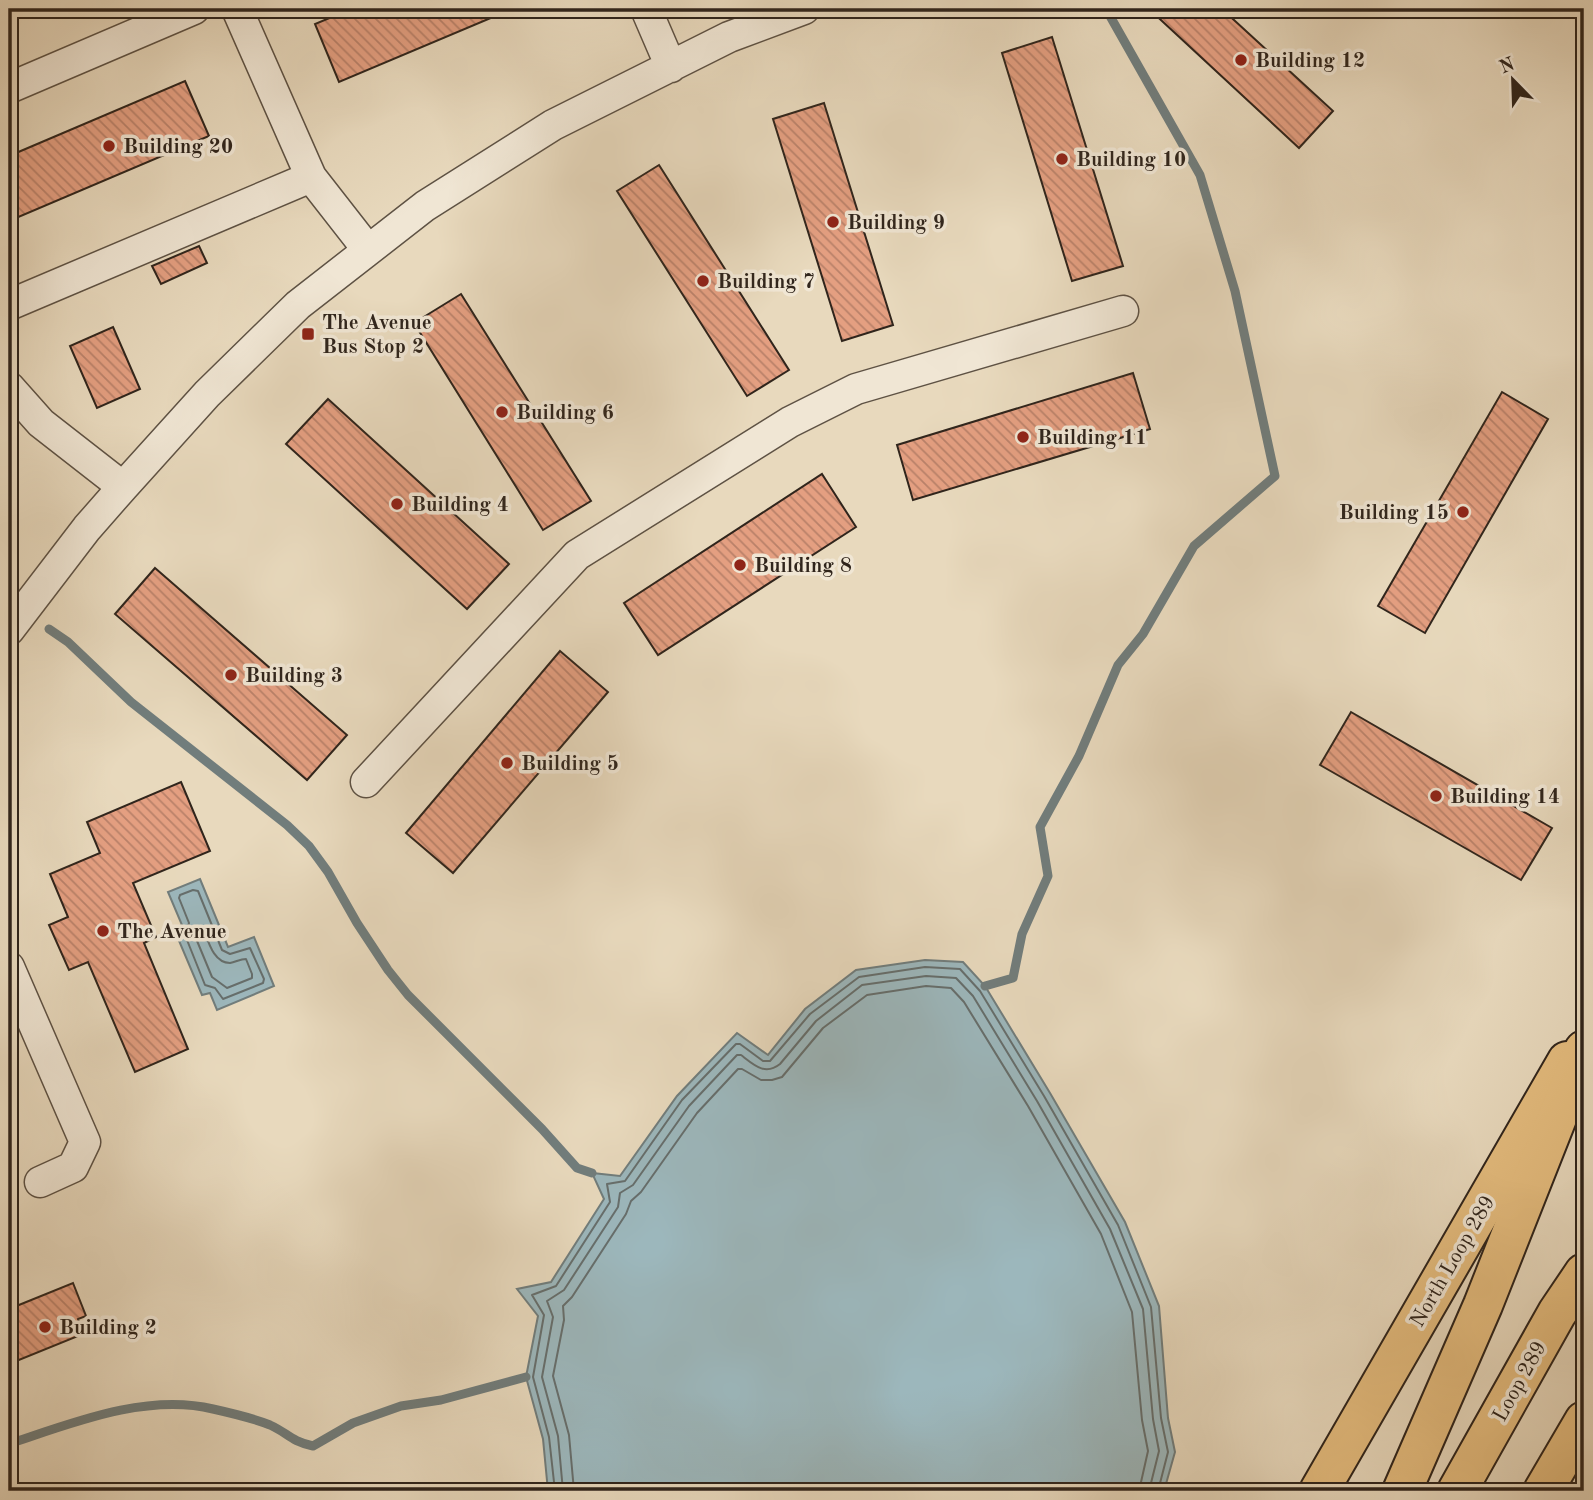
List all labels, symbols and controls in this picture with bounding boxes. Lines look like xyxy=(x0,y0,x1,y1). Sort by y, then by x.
north arrow xyxy=(1478,46,1548,116)
place label: Building 12 xyxy=(1255,51,1365,72)
marker: Building 12 xyxy=(1233,52,1249,68)
text: N xyxy=(1497,55,1518,78)
place label: Building 20 xyxy=(123,137,233,158)
marker: Building 20 xyxy=(101,138,117,154)
place label: Building 10 xyxy=(1076,150,1186,171)
marker: Building 10 xyxy=(1054,151,1070,167)
place label: Building 9 xyxy=(847,213,945,234)
marker: Building 9 xyxy=(825,214,841,230)
place label: Building 7 xyxy=(717,272,815,293)
marker: Building 7 xyxy=(695,273,711,289)
place label: The Avenue Bus Stop 2 xyxy=(322,313,432,358)
marker: The Avenue Bus Stop 2 xyxy=(300,326,316,342)
place label: Building 6 xyxy=(516,403,614,424)
marker: Building 6 xyxy=(494,404,510,420)
place label: Building 11 xyxy=(1037,428,1147,449)
marker: Building 11 xyxy=(1015,429,1031,445)
place label: Building 4 xyxy=(411,495,509,516)
marker: Building 4 xyxy=(389,496,405,512)
place label: Building 15 xyxy=(1339,503,1449,524)
marker: Building 15 xyxy=(1455,504,1471,520)
place label: Building 8 xyxy=(754,556,852,577)
marker: Building 8 xyxy=(732,557,748,573)
place label: Building 3 xyxy=(245,666,343,687)
marker: Building 3 xyxy=(223,667,239,683)
place label: Building 5 xyxy=(521,754,619,775)
marker: Building 5 xyxy=(499,755,515,771)
place label: Building 14 xyxy=(1450,787,1560,808)
marker: Building 14 xyxy=(1428,788,1444,804)
place label: The Avenue xyxy=(117,922,227,943)
marker: The Avenue xyxy=(95,923,111,939)
street label: North Loop 289 xyxy=(1407,1192,1499,1331)
place label: Building 2 xyxy=(59,1318,157,1339)
marker: Building 2 xyxy=(37,1319,53,1335)
street label: Loop 289 xyxy=(1490,1338,1551,1425)

